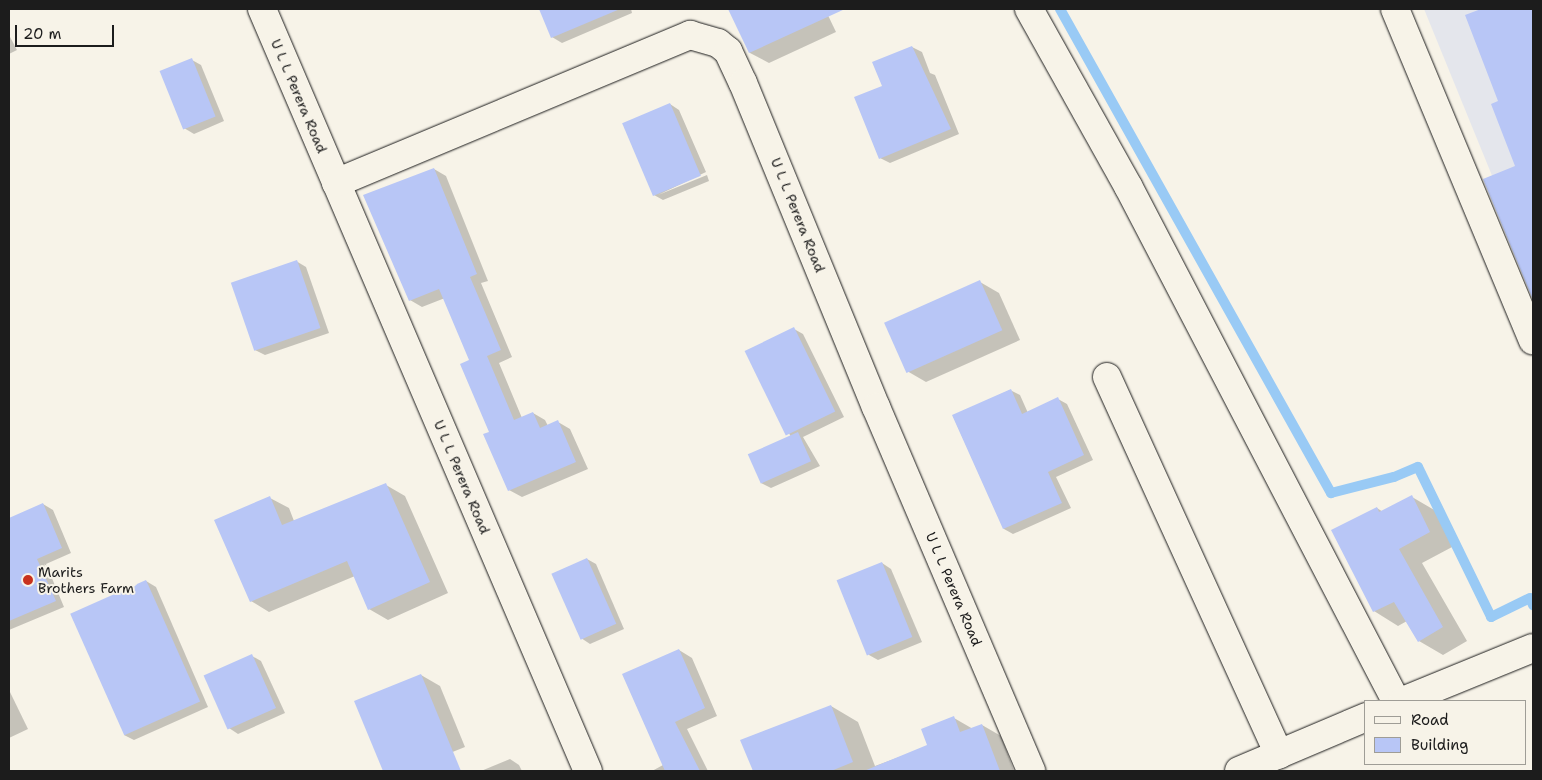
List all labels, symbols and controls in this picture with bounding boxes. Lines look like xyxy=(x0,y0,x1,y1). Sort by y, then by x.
scale bar xyxy=(18,15,116,47)
text: 20 m xyxy=(23,24,62,44)
street label: U L L Perera Road xyxy=(267,37,331,155)
street label: U L L Perera Road xyxy=(767,155,829,275)
street label: U L L Perera Road xyxy=(430,418,494,536)
street label: U L L Perera Road xyxy=(922,530,986,648)
place label: Marits Brothers Farm xyxy=(38,564,134,596)
marker: Marits Brothers Farm xyxy=(22,574,34,586)
legend xyxy=(1364,700,1527,765)
text: Road xyxy=(1411,710,1449,730)
text: Building xyxy=(1411,735,1468,755)

